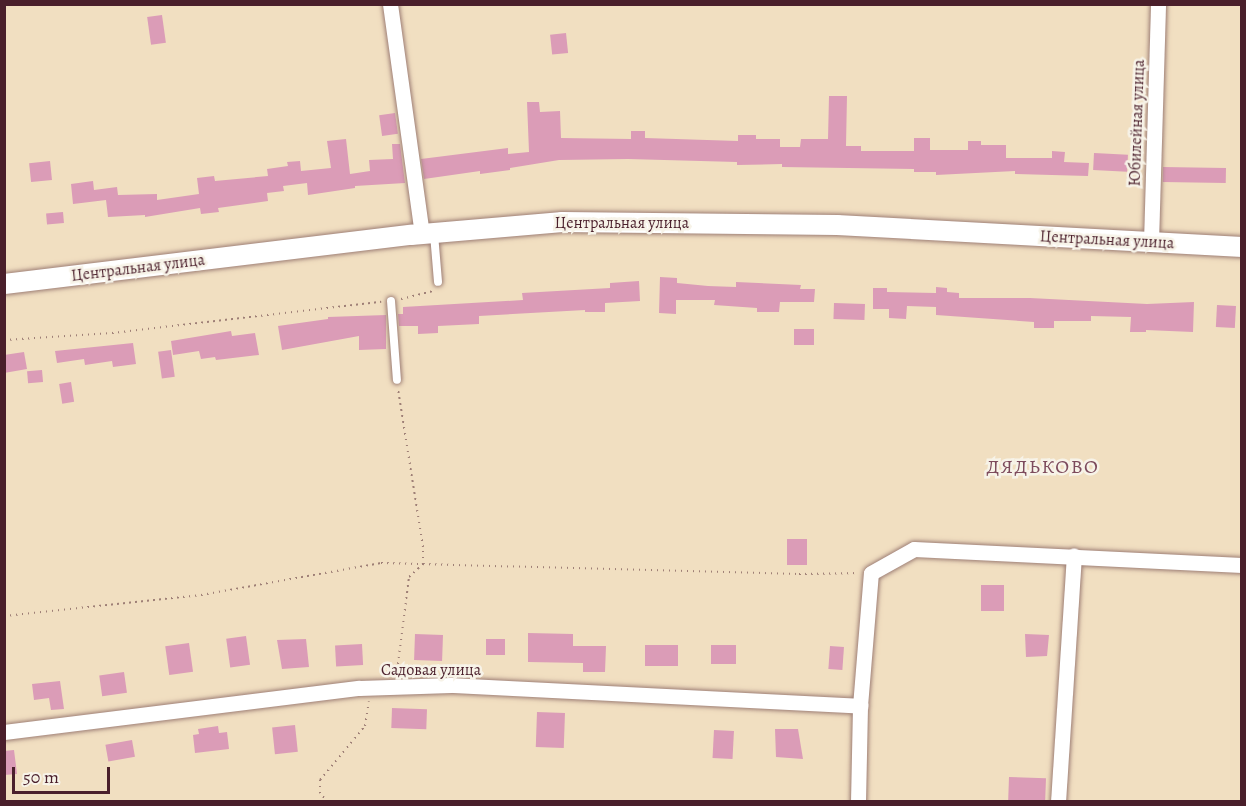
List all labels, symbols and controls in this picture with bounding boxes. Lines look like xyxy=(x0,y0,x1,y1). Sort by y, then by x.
street label: Юбилейная улица xyxy=(1125,59,1149,187)
street label: Центральная улица xyxy=(555,213,689,233)
street label: Центральная улица xyxy=(1039,227,1175,253)
street label: Центральная улица xyxy=(70,250,206,286)
district label: ДЯДЬКОВО xyxy=(987,454,1099,478)
street label: Садовая улица xyxy=(381,660,481,680)
scale bar xyxy=(15,755,112,793)
text: 50 m xyxy=(23,765,59,789)

